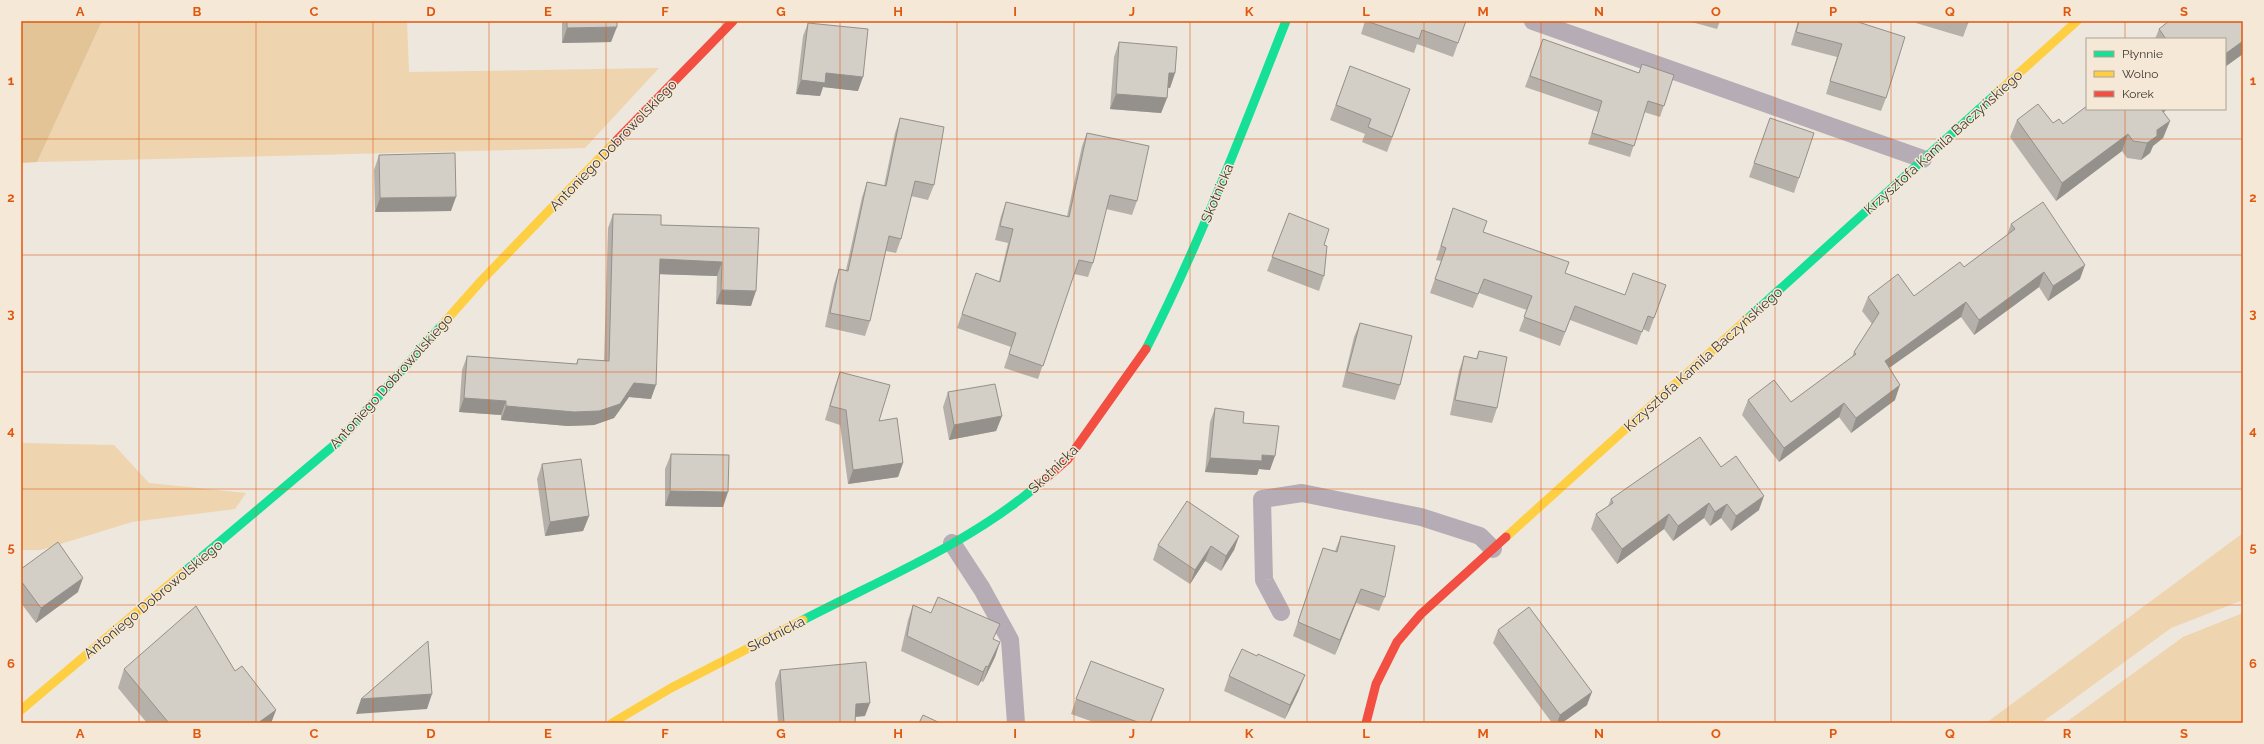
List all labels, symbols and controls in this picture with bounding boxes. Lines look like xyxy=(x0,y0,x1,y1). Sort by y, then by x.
text: A xyxy=(76,4,85,19)
text: B xyxy=(193,4,202,19)
text: C xyxy=(310,4,319,19)
text: D xyxy=(426,4,436,19)
text: E xyxy=(544,4,552,19)
text: F xyxy=(661,4,669,19)
text: G xyxy=(776,4,786,19)
text: H xyxy=(893,4,903,19)
text: I xyxy=(1013,4,1017,19)
text: J xyxy=(1129,4,1135,19)
text: K xyxy=(1245,4,1254,19)
text: L xyxy=(1362,4,1370,19)
text: M xyxy=(1477,4,1489,19)
text: N xyxy=(1594,4,1604,19)
text: O xyxy=(1711,4,1721,19)
text: P xyxy=(1829,4,1837,19)
text: Q xyxy=(1945,4,1955,19)
text: R xyxy=(2063,4,2072,19)
text: S xyxy=(2180,4,2188,19)
legend xyxy=(2086,38,2226,110)
text: Płynnie xyxy=(2122,47,2163,61)
street label: Krzysztofa Kamila Baczyńskiego xyxy=(1860,67,2026,217)
text: Wolno xyxy=(2122,67,2158,81)
text: 1 xyxy=(8,73,15,88)
text: 1 xyxy=(2250,73,2257,88)
street label: Antoniego Dobrowolskiego xyxy=(546,76,680,214)
text: Korek xyxy=(2122,87,2155,101)
street label: Skotnicka xyxy=(1197,161,1237,225)
text: 2 xyxy=(7,190,15,205)
text: 2 xyxy=(2249,190,2257,205)
street label: Krzysztofa Kamila Baczyńskiego xyxy=(1620,284,1786,434)
text: 3 xyxy=(7,306,15,321)
text: 3 xyxy=(2249,306,2257,321)
street label: Antoniego Dobrowolskiego xyxy=(326,310,456,452)
text: 4 xyxy=(7,423,15,438)
text: 4 xyxy=(2249,423,2257,438)
street label: Skotnicka xyxy=(1025,442,1081,496)
street label: Antoniego Dobrowolskiego xyxy=(80,536,226,662)
text: 5 xyxy=(7,540,15,555)
text: 5 xyxy=(2249,540,2257,555)
street label: Skotnicka xyxy=(745,613,807,655)
text: 6 xyxy=(7,656,15,671)
text: 6 xyxy=(2249,656,2257,671)
text: A xyxy=(76,726,85,741)
text: B xyxy=(193,726,202,741)
text: C xyxy=(310,726,319,741)
text: D xyxy=(426,726,436,741)
text: E xyxy=(544,726,552,741)
text: F xyxy=(661,726,669,741)
text: G xyxy=(776,726,786,741)
text: H xyxy=(893,726,903,741)
text: I xyxy=(1013,726,1017,741)
text: J xyxy=(1129,726,1135,741)
text: K xyxy=(1245,726,1254,741)
text: L xyxy=(1362,726,1370,741)
text: M xyxy=(1477,726,1489,741)
text: N xyxy=(1594,726,1604,741)
text: O xyxy=(1711,726,1721,741)
text: P xyxy=(1829,726,1837,741)
text: Q xyxy=(1945,726,1955,741)
text: R xyxy=(2063,726,2072,741)
text: S xyxy=(2180,726,2188,741)

